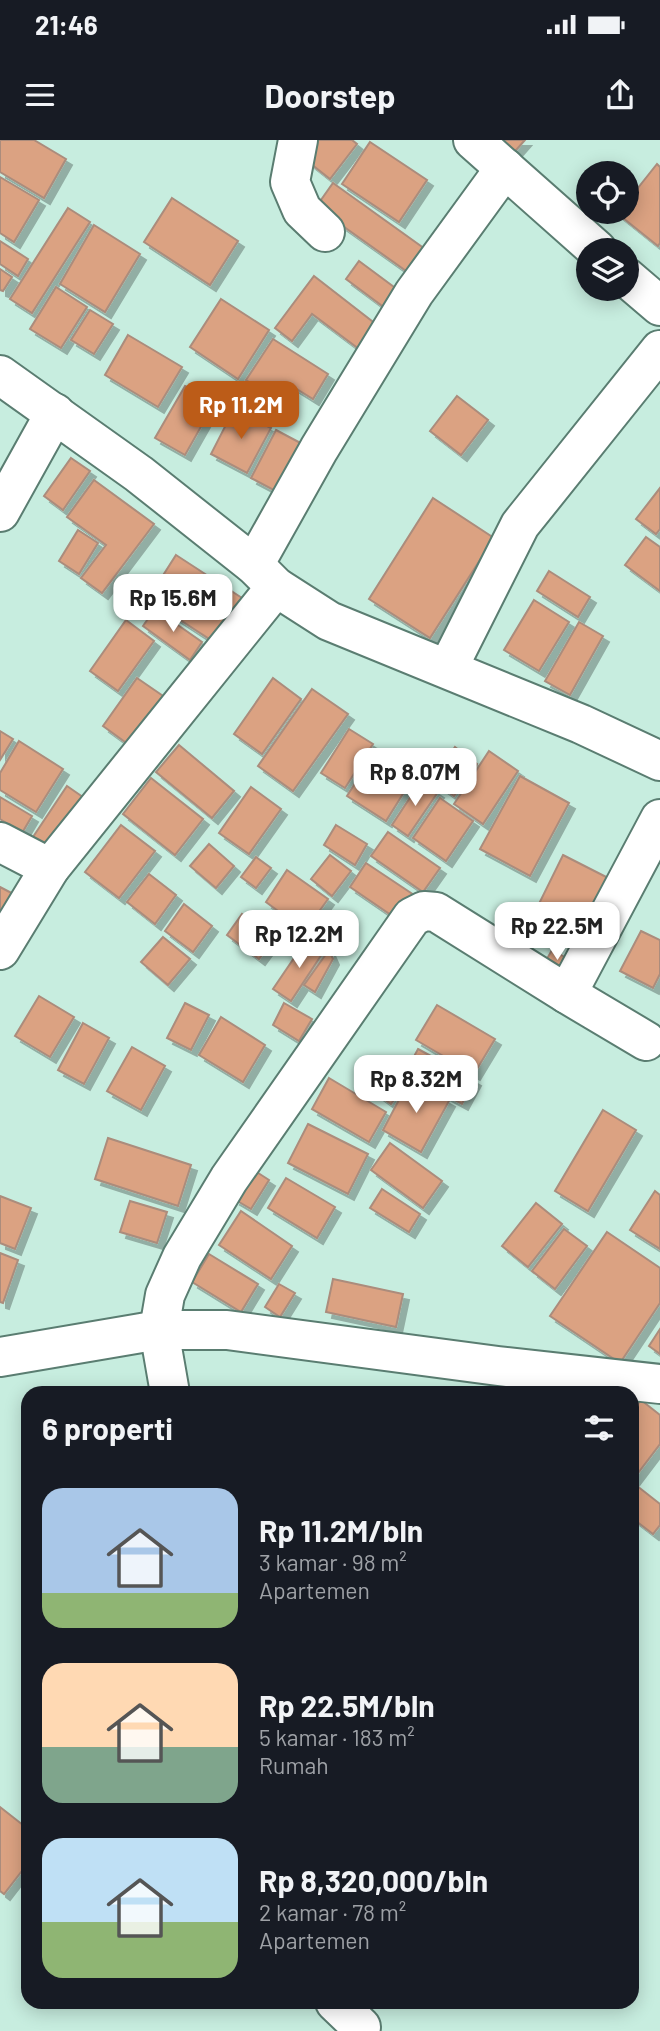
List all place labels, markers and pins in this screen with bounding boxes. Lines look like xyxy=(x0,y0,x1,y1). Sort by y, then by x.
pin: Rp 11.2M xyxy=(169,382,313,441)
pin: Rp 15.6M xyxy=(101,574,245,634)
pin: Rp 8.07M xyxy=(343,748,487,808)
pin: Rp 22.5M xyxy=(485,902,629,962)
pin: Rp 12.2M xyxy=(227,910,371,970)
pin: Rp 8.32M xyxy=(344,1056,488,1115)

